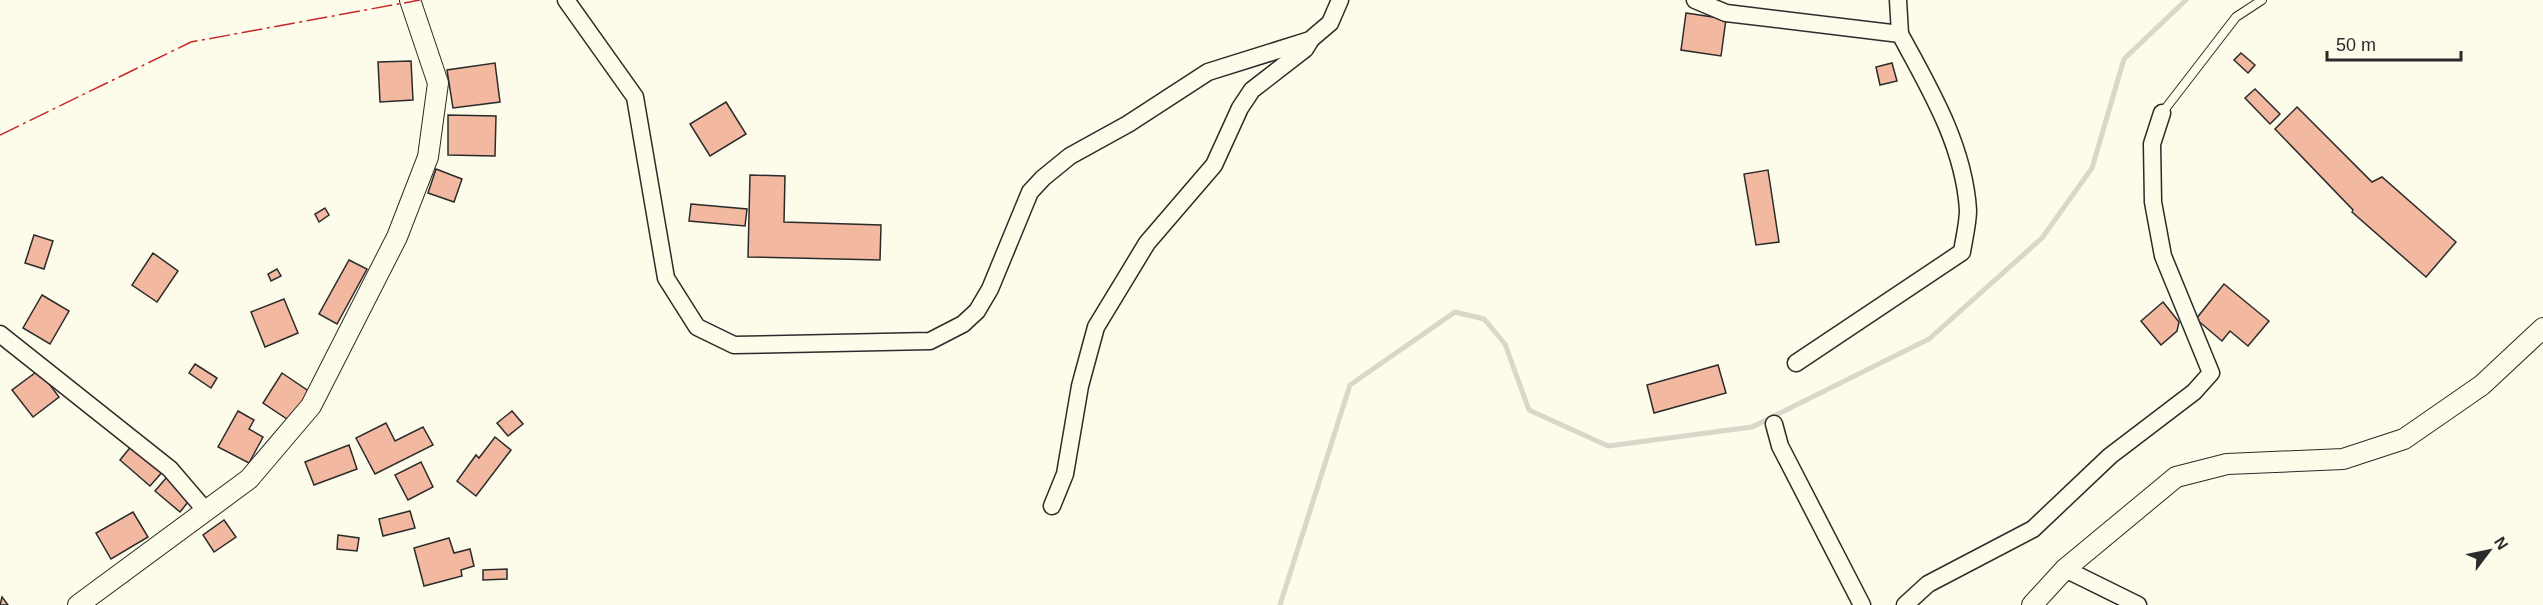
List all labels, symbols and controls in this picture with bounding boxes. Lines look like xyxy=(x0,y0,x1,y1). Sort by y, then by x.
scale bar xyxy=(2327,24,2460,62)
text: 50 m xyxy=(2336,35,2376,55)
north arrow xyxy=(2459,521,2519,581)
text: N xyxy=(2491,534,2512,553)

